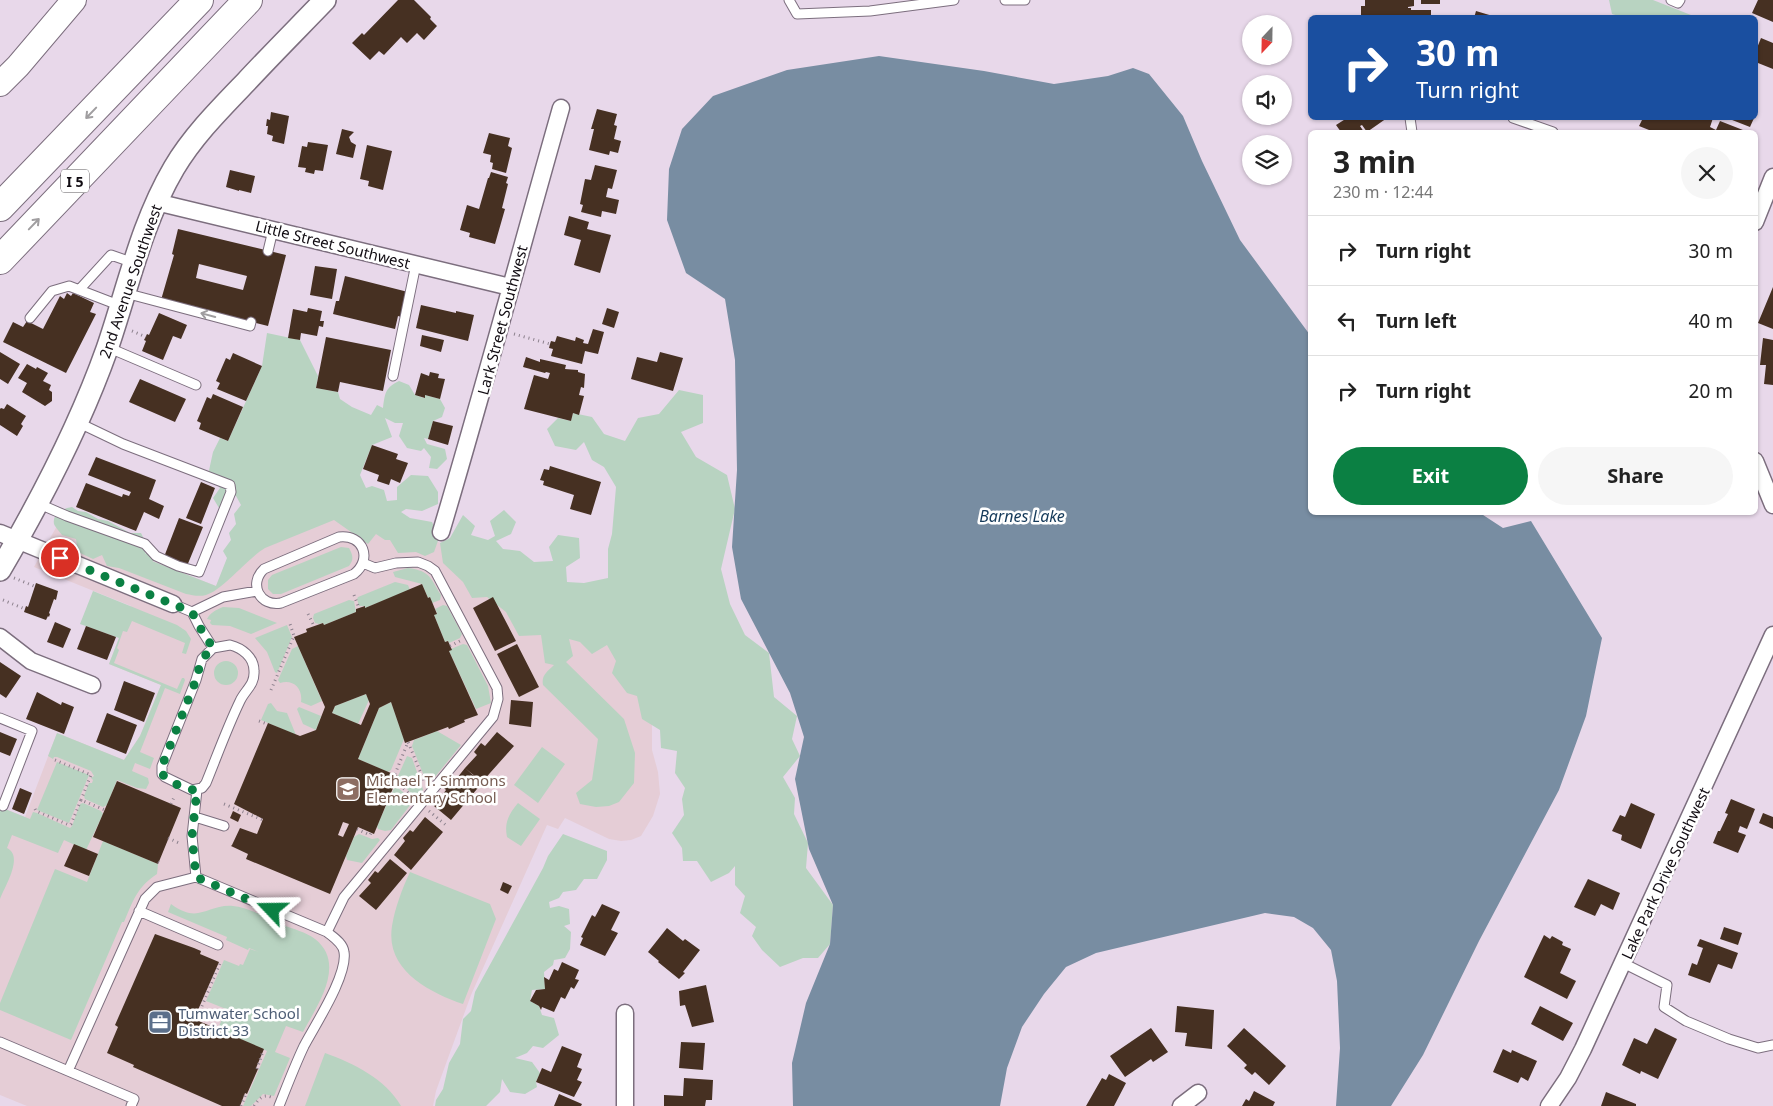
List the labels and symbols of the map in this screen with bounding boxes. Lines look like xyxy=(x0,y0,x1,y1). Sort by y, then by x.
north arrow xyxy=(1242,15,1292,65)
one-way arrow xyxy=(85,106,97,119)
road number: I 5 xyxy=(61,170,89,192)
street label: 2nd Avenue Southwest xyxy=(94,201,166,361)
street label: Little Street Southwest xyxy=(254,215,413,273)
one-way arrow xyxy=(28,218,40,231)
street label: Lark Street Southwest xyxy=(472,242,532,397)
one-way arrow xyxy=(200,310,216,319)
water label: Barnes Lake xyxy=(979,505,1065,527)
pin xyxy=(39,537,81,579)
place label: Michael T. Simmons Elementary School xyxy=(366,770,506,807)
school or university icon: Michael T. Simmons Elementary School xyxy=(335,776,361,802)
street label: Lake Park Drive Southwest xyxy=(1616,783,1714,962)
position arrow xyxy=(245,883,297,935)
place label: Tumwater School District 33 xyxy=(178,1003,300,1040)
office icon: Tumwater School District 33 xyxy=(147,1009,173,1035)

